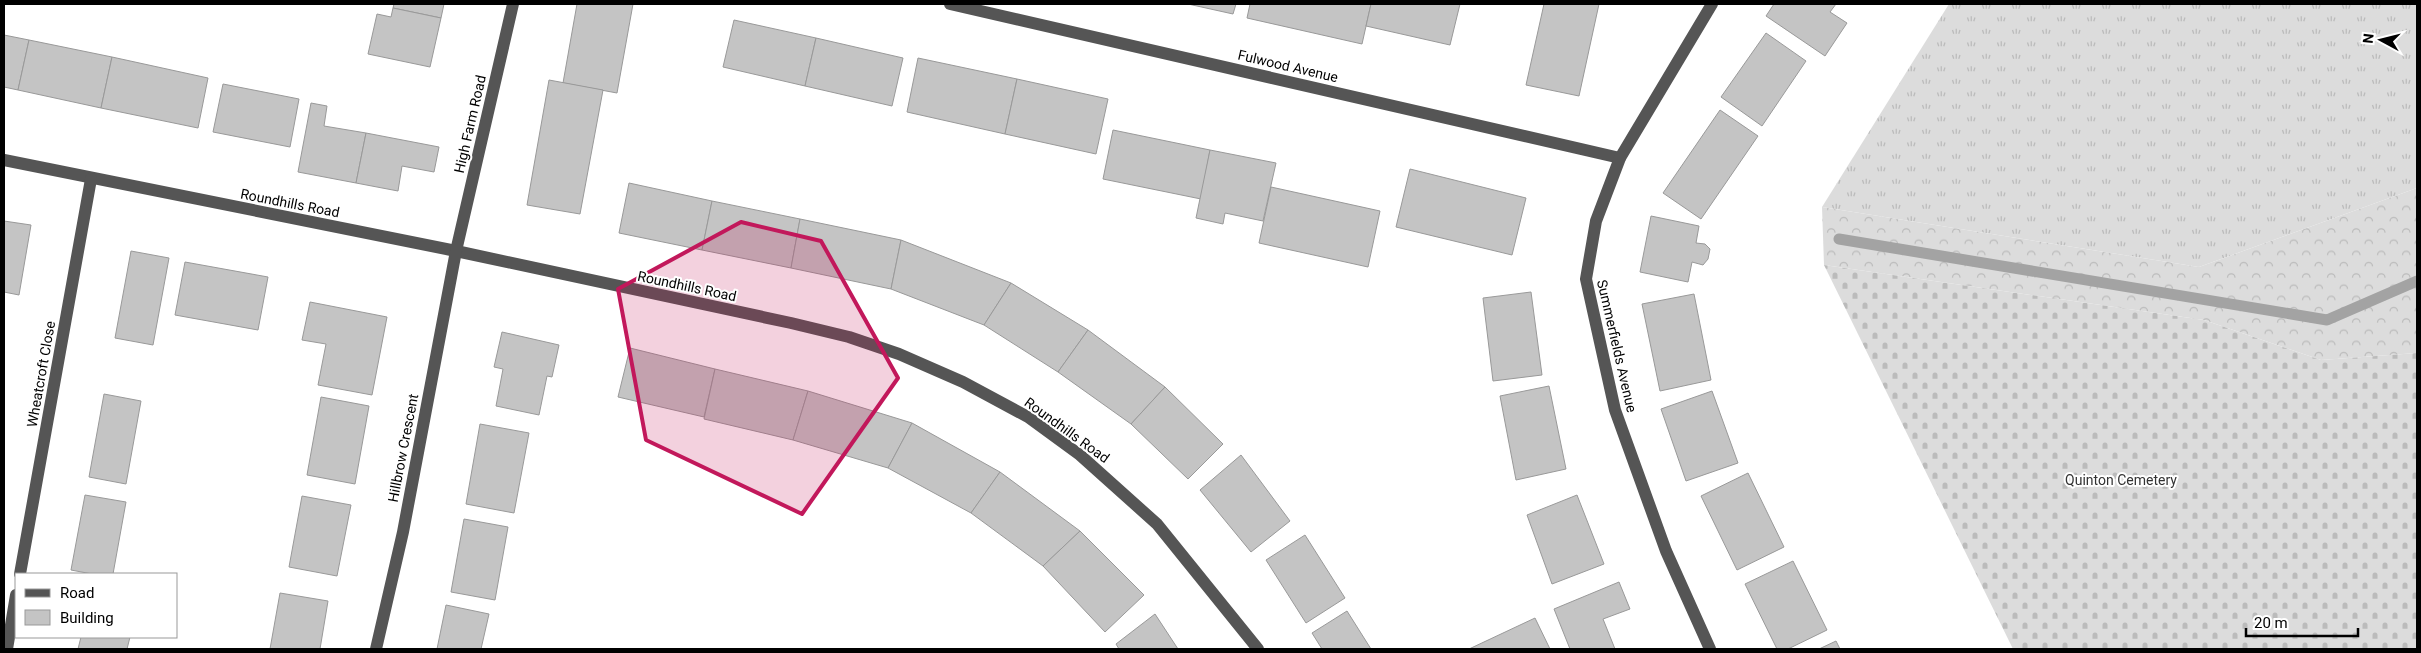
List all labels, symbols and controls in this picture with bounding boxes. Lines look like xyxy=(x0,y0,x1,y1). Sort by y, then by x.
north arrow xyxy=(2356,15,2406,65)
text: N xyxy=(2360,33,2377,44)
street label: Fulwood Avenue xyxy=(1236,47,1340,85)
street label: High Farm Road xyxy=(451,73,489,175)
street label: Roundhills Road xyxy=(239,186,341,220)
street label: Roundhills Road xyxy=(636,268,738,304)
street label: Summerfields Avenue xyxy=(1594,278,1640,414)
street label: Wheatcroft Close xyxy=(24,320,58,428)
street label: Hillbrow Crescent xyxy=(385,392,421,504)
street label: Roundhills Road xyxy=(1022,394,1112,466)
park label: Quinton Cemetery xyxy=(2065,472,2177,488)
legend xyxy=(15,573,178,638)
text: Road xyxy=(60,584,94,602)
scale bar xyxy=(2246,606,2358,638)
text: Building xyxy=(60,609,114,627)
text: 20 m xyxy=(2254,614,2288,632)

